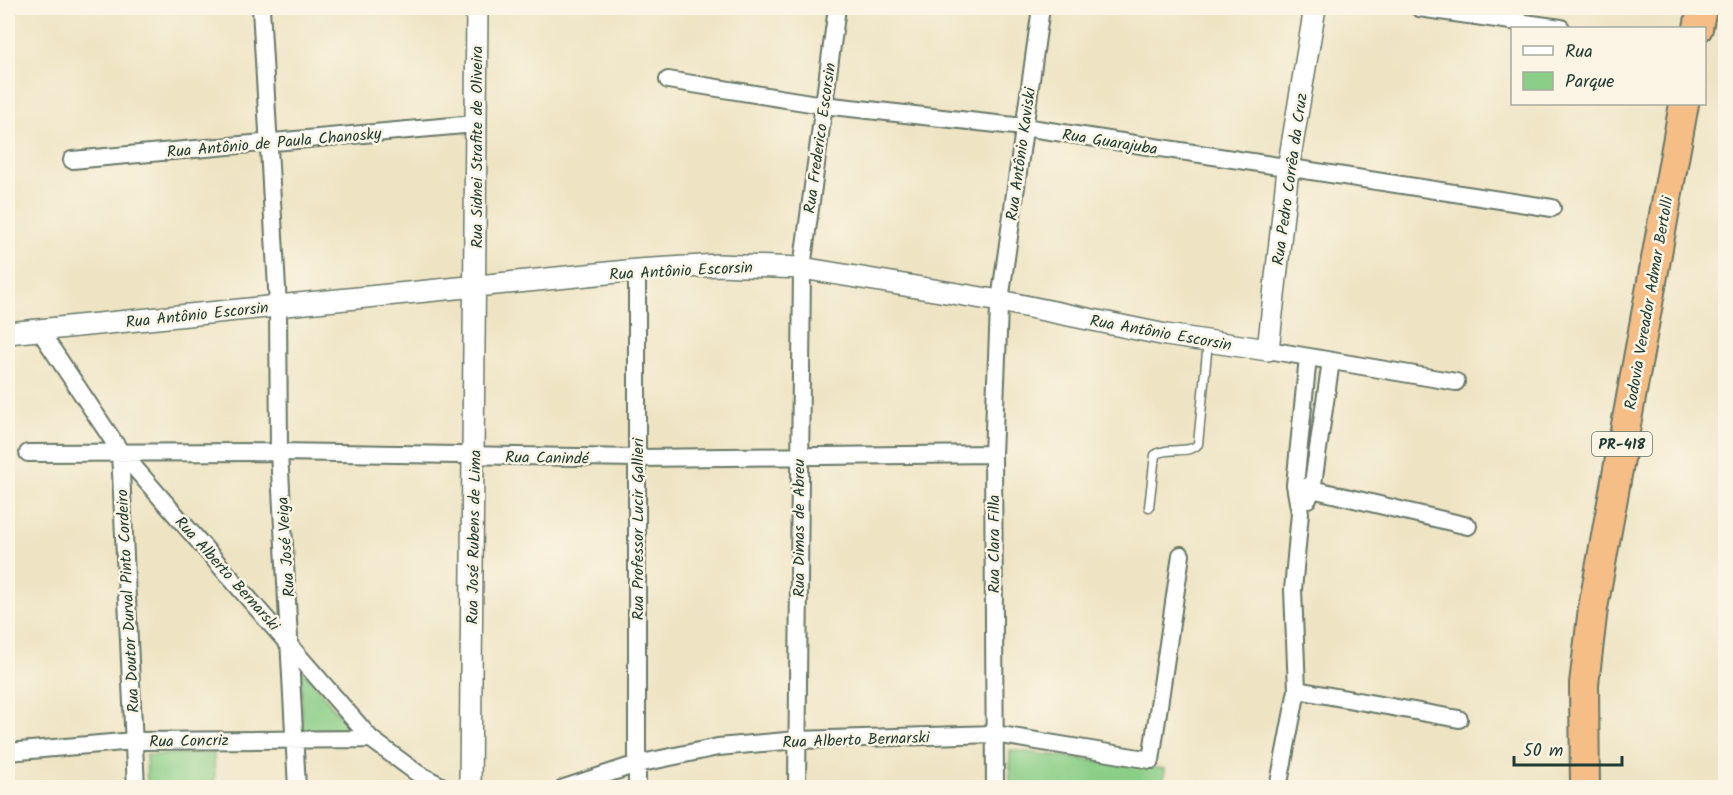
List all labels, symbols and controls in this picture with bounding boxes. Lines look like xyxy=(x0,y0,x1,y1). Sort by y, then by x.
legend xyxy=(1511,27,1706,105)
text: Rua xyxy=(1565,38,1593,67)
street label: Rua Sidnei Strafite de Oliveira xyxy=(465,46,490,248)
street label: Rua Frederico Escorsin xyxy=(798,61,843,215)
text: Parque xyxy=(1565,68,1614,97)
street label: Rua Antônio Kaviski xyxy=(1000,85,1043,222)
street label: Rua Pedro Corrêa da Cruz xyxy=(1266,91,1315,267)
street label: Rua Antônio de Paula Chanosky xyxy=(166,122,383,165)
street label: Rua Guarajuba xyxy=(1060,123,1159,162)
street label: Rodovia Vereador Admar Bertolli xyxy=(1618,193,1681,412)
street label: Rua Antônio Escorsin xyxy=(609,255,753,288)
street label: Rua Antônio Escorsin xyxy=(124,296,270,335)
street label: Rua Antônio Escorsin xyxy=(1088,309,1234,358)
road number: PR-418 xyxy=(1592,432,1652,456)
street label: Rua Professor Lucir Gallieri xyxy=(626,437,651,620)
street label: Rua Canindé xyxy=(505,445,590,472)
street label: Rua José Rubens de Lima xyxy=(460,449,489,625)
street label: Rua Dimas de Abreu xyxy=(787,458,812,597)
street label: Rua Doutor Durval Pinto Cordeiro xyxy=(110,489,147,713)
street label: Rua Clara Filla xyxy=(982,495,1007,593)
street label: Rua José Veiga xyxy=(271,496,302,598)
street label: Rua Alberto Bernarski xyxy=(168,511,286,638)
street label: Rua Alberto Bernarski xyxy=(782,725,931,756)
street label: Rua Concriz xyxy=(149,728,229,755)
scale bar xyxy=(1514,729,1622,767)
text: 50 m xyxy=(1523,737,1563,766)

